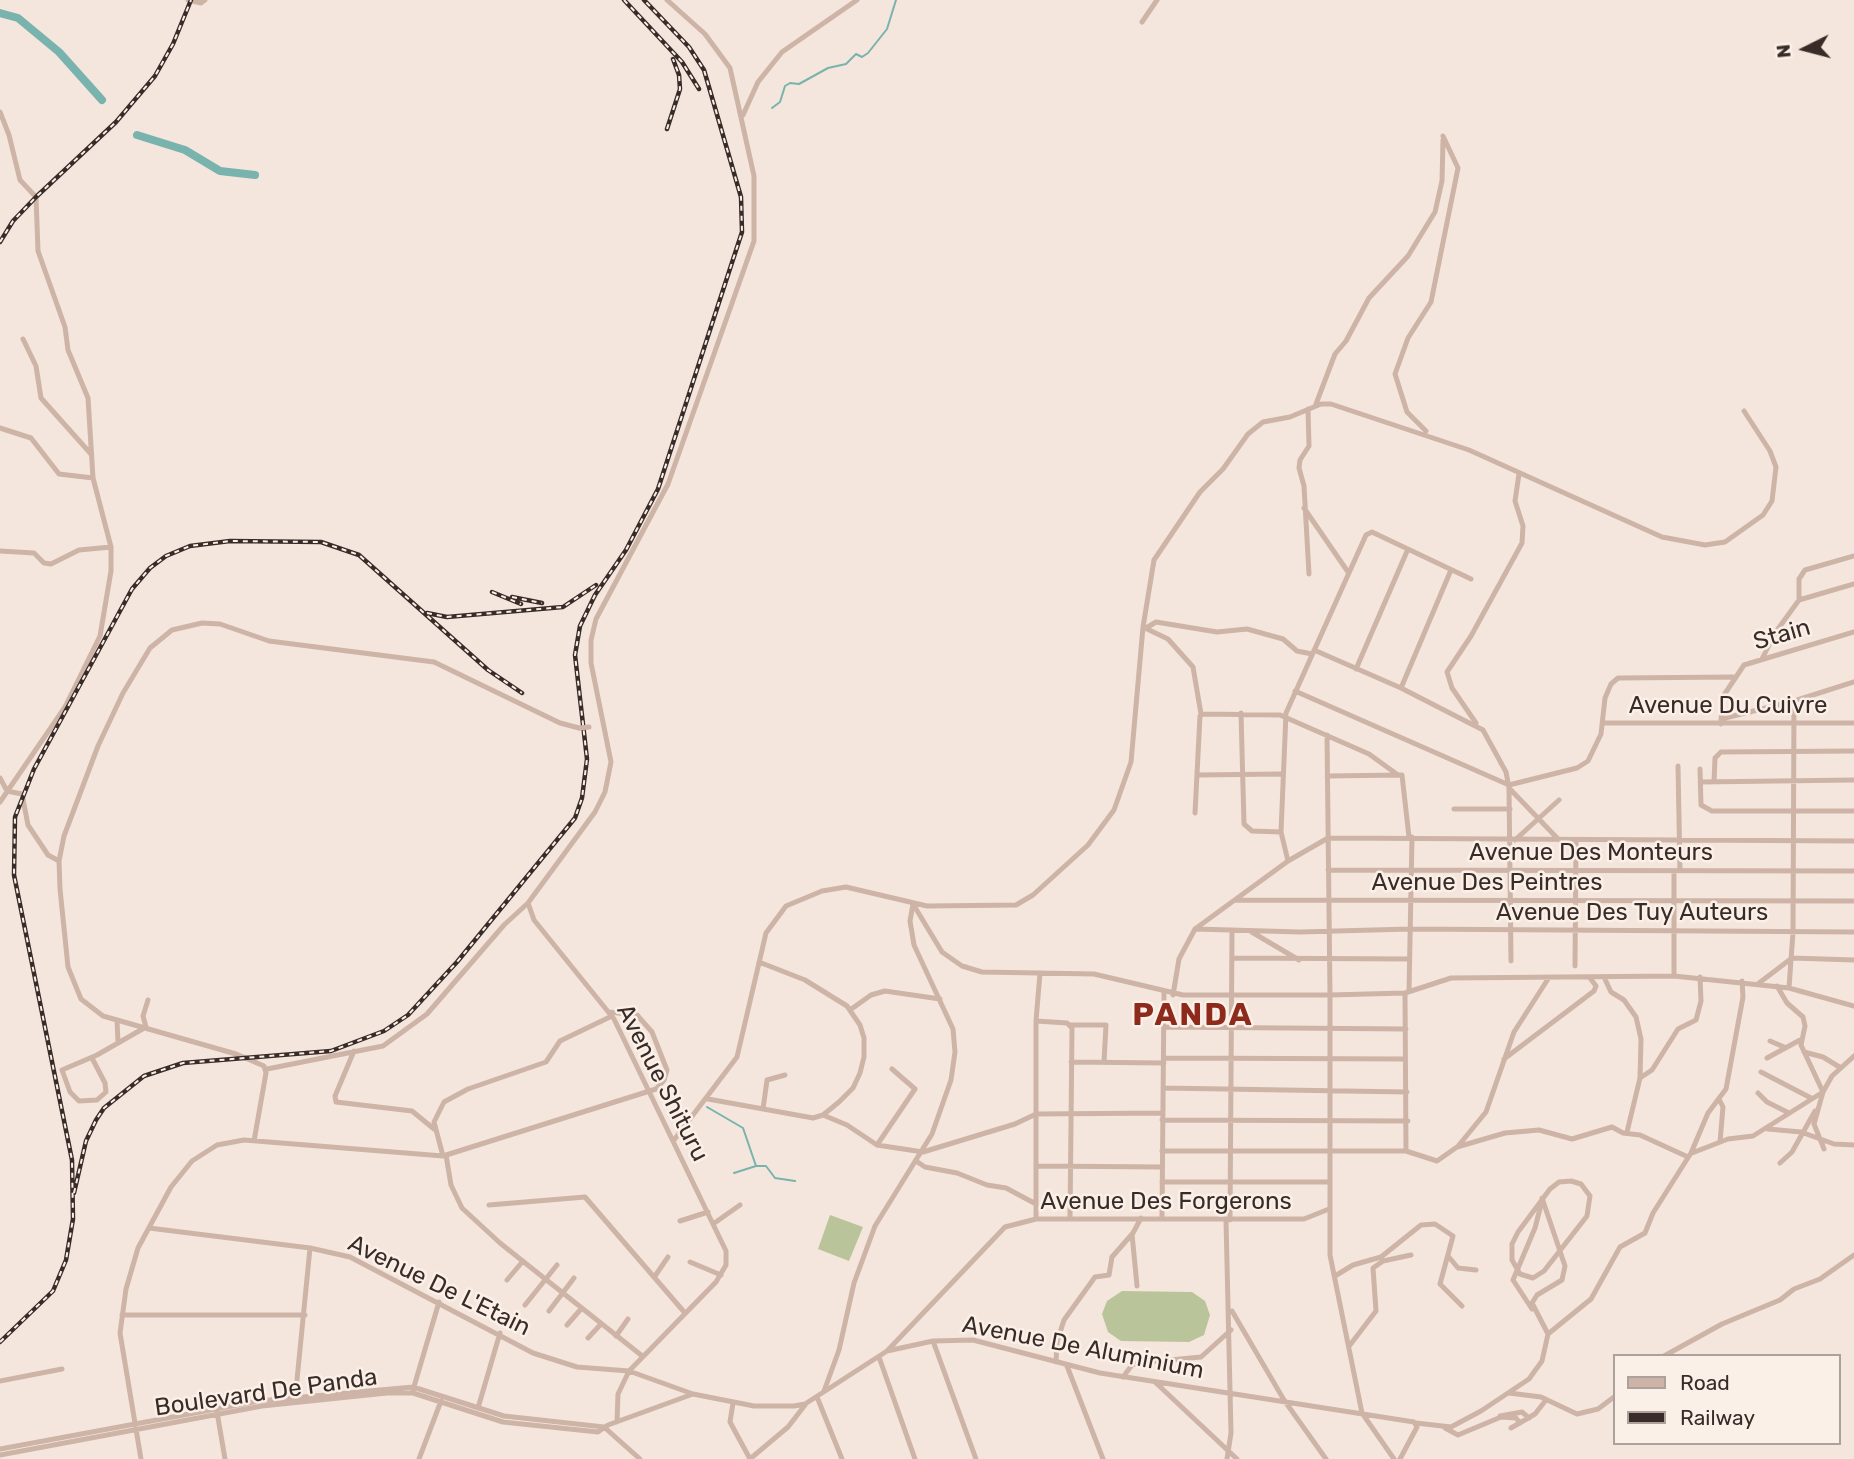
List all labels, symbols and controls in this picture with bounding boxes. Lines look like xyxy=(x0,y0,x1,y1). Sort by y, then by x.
north arrow xyxy=(1770,14,1840,84)
text: N xyxy=(1771,43,1796,59)
street label: Stain xyxy=(1750,613,1814,657)
street label: Avenue Du Cuivre xyxy=(1629,692,1827,720)
street label: Avenue Des Monteurs xyxy=(1469,839,1713,867)
street label: Avenue Des Peintres xyxy=(1372,869,1602,897)
street label: Avenue Des Tuy Auteurs xyxy=(1496,899,1768,927)
district label: PANDA xyxy=(1133,997,1253,1035)
street label: Avenue Shituru xyxy=(610,1000,714,1166)
street label: Avenue Des Forgerons xyxy=(1040,1188,1292,1216)
street label: Avenue De L'Etain xyxy=(343,1229,535,1343)
street label: Avenue De Aluminium xyxy=(960,1310,1206,1386)
legend xyxy=(1612,1354,1840,1445)
street label: Boulevard De Panda xyxy=(153,1363,379,1423)
text: Road xyxy=(1680,1370,1730,1395)
text: Railway xyxy=(1680,1405,1755,1430)

